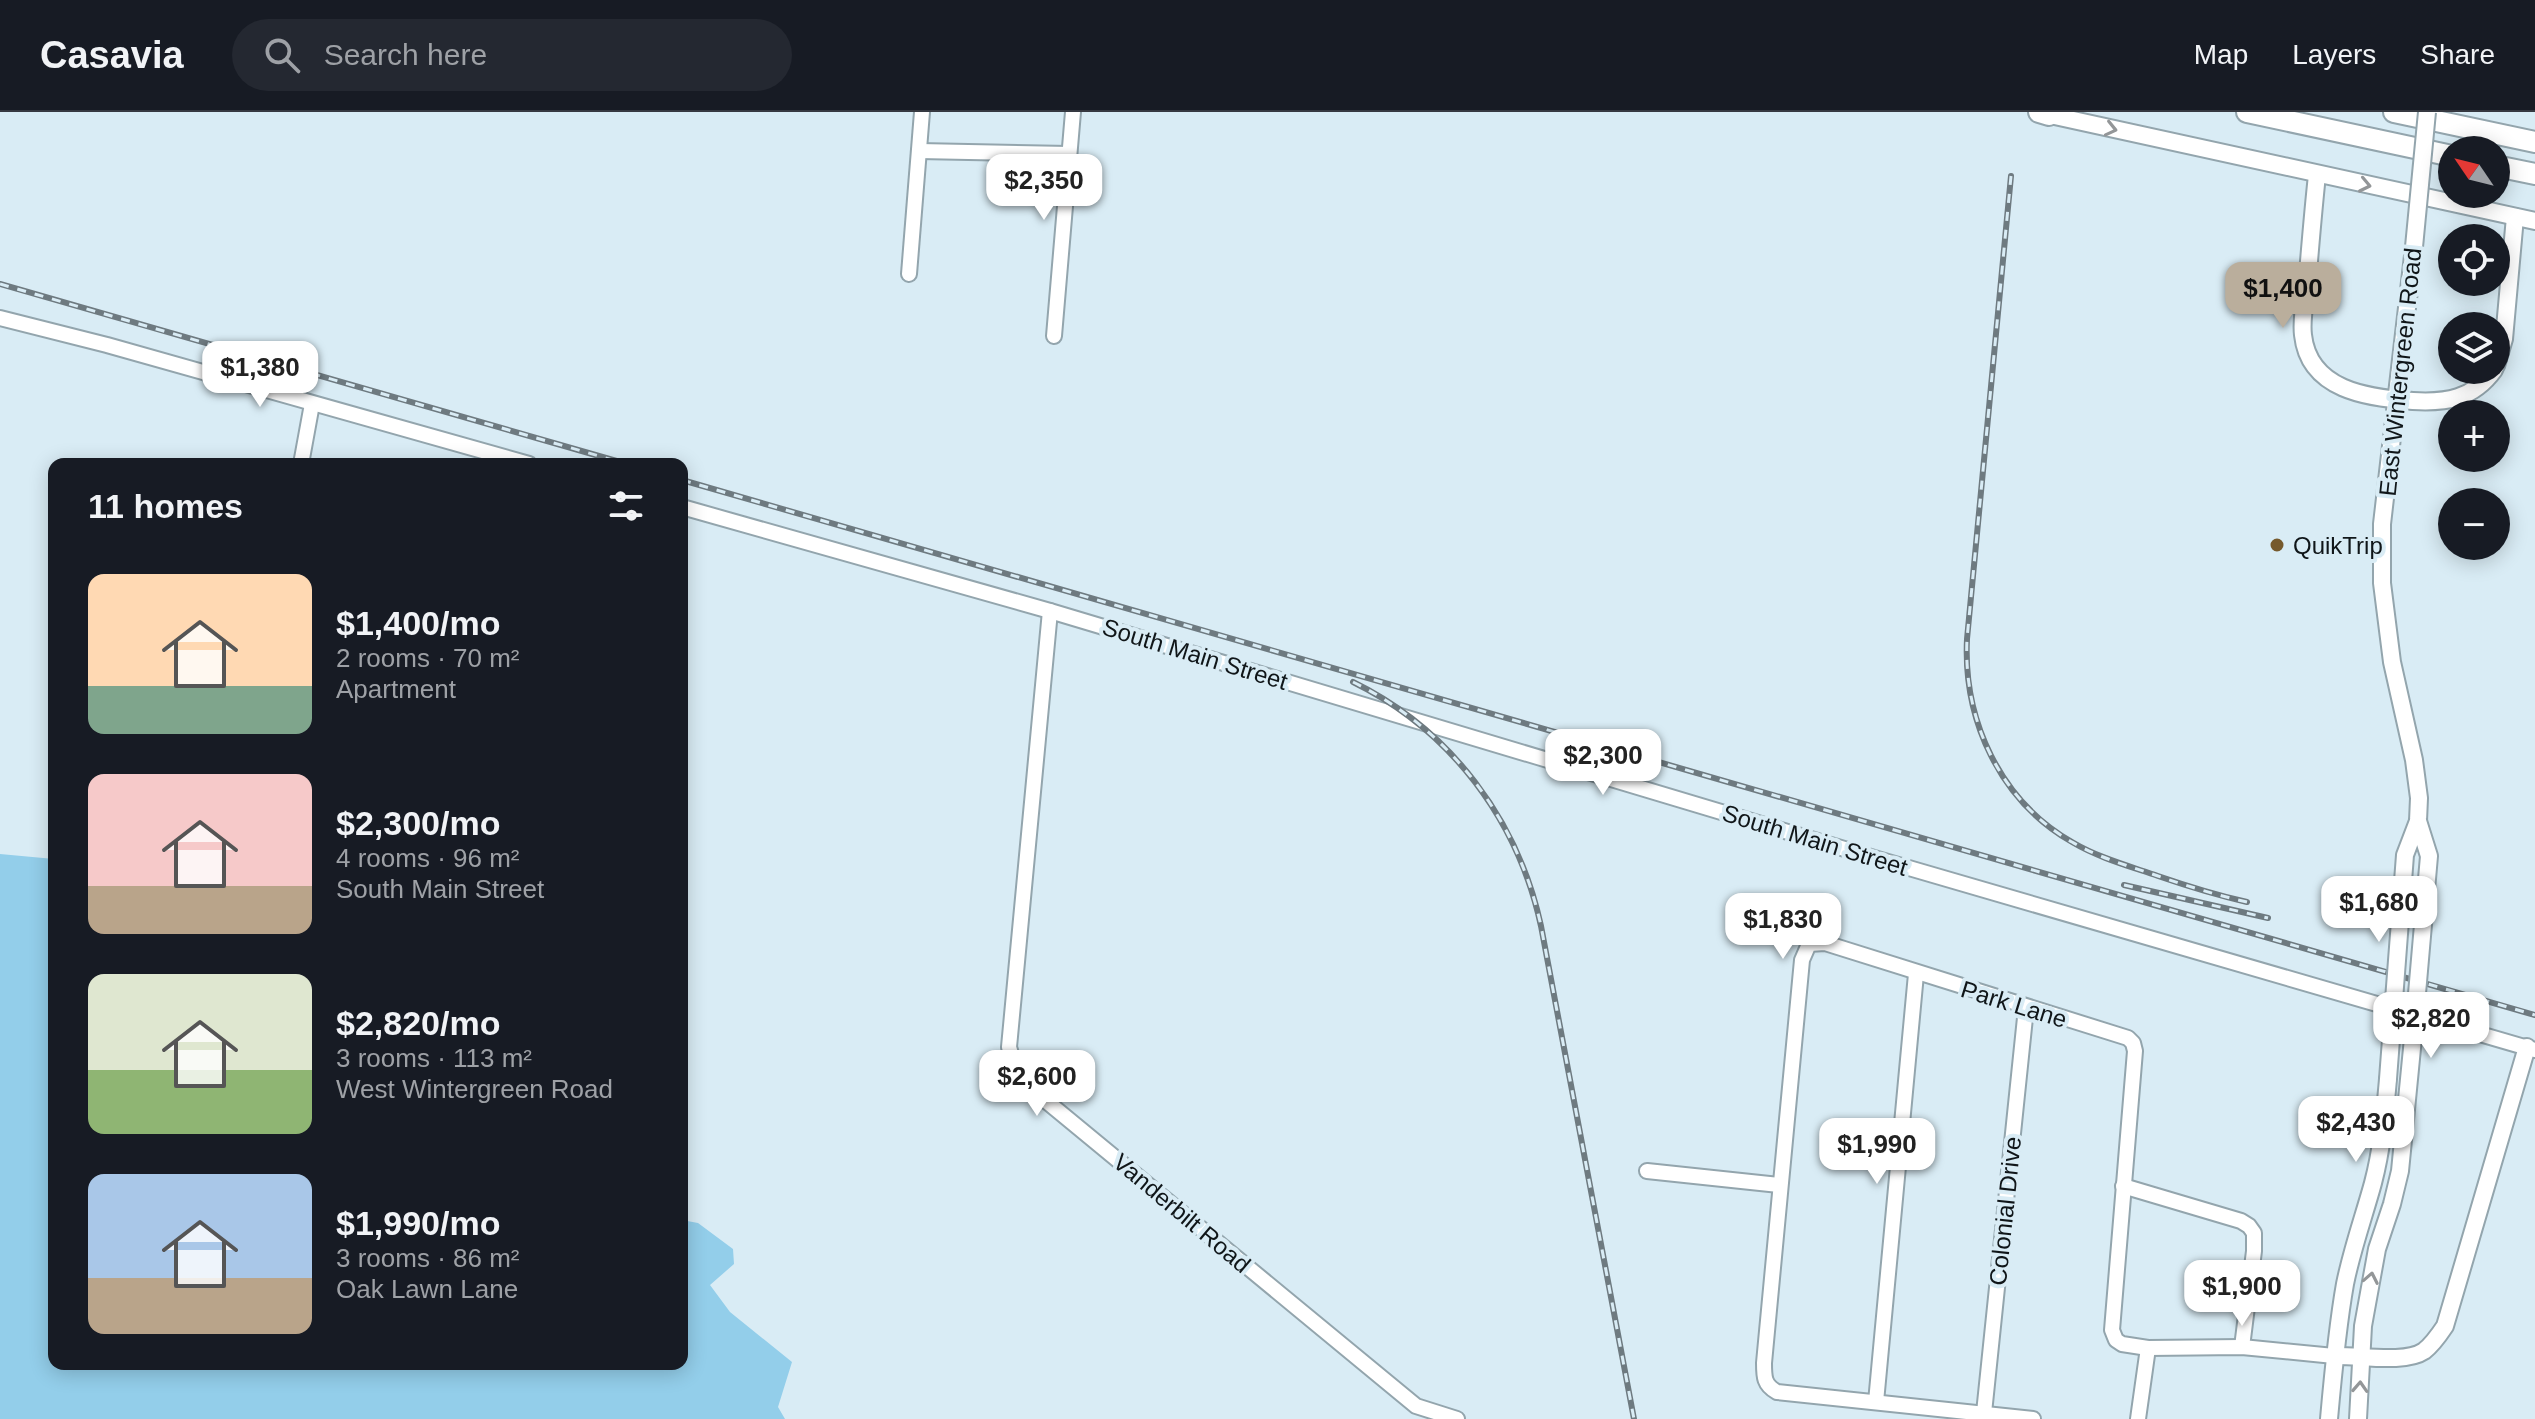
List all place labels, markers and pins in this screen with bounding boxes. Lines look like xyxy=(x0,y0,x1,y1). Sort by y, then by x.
pin: $2,350 xyxy=(979,154,1109,222)
pin: $1,400 xyxy=(2218,262,2348,330)
pin: $1,380 xyxy=(195,341,325,409)
place label: QuikTrip xyxy=(2293,532,2383,559)
marker: QuikTrip xyxy=(2268,536,2286,554)
pin: $2,300 xyxy=(1538,729,1668,797)
pin: $1,680 xyxy=(2314,876,2444,944)
pin: $1,830 xyxy=(1718,893,1848,961)
pin: $2,820 xyxy=(2366,992,2496,1060)
pin: $2,600 xyxy=(972,1050,1102,1118)
pin: $2,430 xyxy=(2291,1096,2421,1164)
pin: $1,990 xyxy=(1812,1118,1942,1186)
pin: $1,900 xyxy=(2177,1260,2307,1328)

